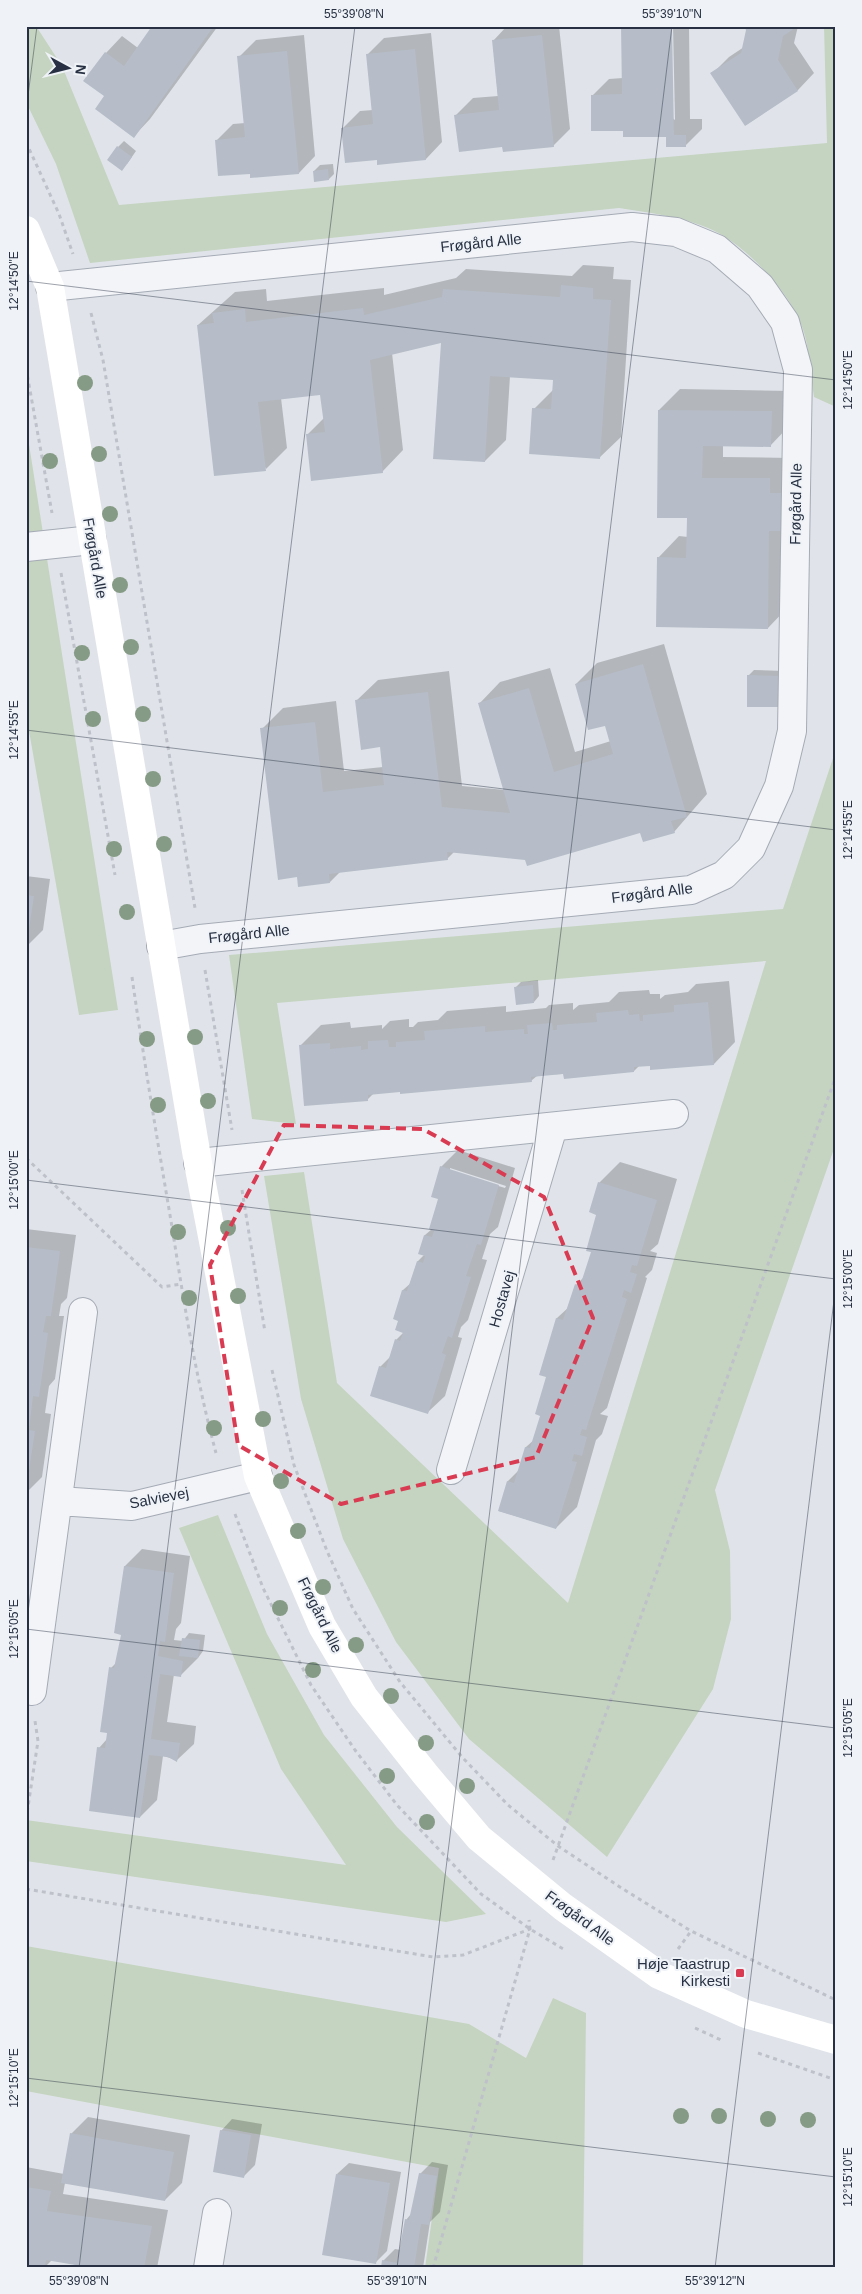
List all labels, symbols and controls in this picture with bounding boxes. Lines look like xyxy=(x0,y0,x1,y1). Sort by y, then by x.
text: 55°39'08"N xyxy=(324,7,384,21)
text: 55°39'10"N xyxy=(642,7,702,21)
north arrow xyxy=(42,42,92,92)
text: N xyxy=(72,64,89,76)
street label: Frøgård Alle xyxy=(439,230,522,255)
text: 12°14'50"E xyxy=(7,251,21,311)
text: 12°14'50"E xyxy=(841,350,855,410)
street label: Frøgård Alle xyxy=(786,463,805,545)
street label: Frøgård Alle xyxy=(80,516,111,600)
text: 12°14'55"E xyxy=(7,700,21,760)
text: 12°14'55"E xyxy=(841,800,855,860)
street label: Frøgård Alle xyxy=(610,879,694,906)
street label: Frøgård Alle xyxy=(207,921,290,946)
text: 12°15'00"E xyxy=(7,1150,21,1210)
text: 12°15'00"E xyxy=(841,1249,855,1309)
street label: Hostavej xyxy=(485,1268,518,1329)
street label: Salvievej xyxy=(128,1483,190,1512)
street label: Frøgård Alle xyxy=(295,1574,346,1655)
text: 12°15'05"E xyxy=(7,1599,21,1659)
text: 12°15'05"E xyxy=(841,1698,855,1758)
street label: Frøgård Alle xyxy=(542,1887,618,1948)
place label: Høje Taastrup Kirkesti xyxy=(637,1955,730,1989)
marker: Høje Taastrup Kirkesti xyxy=(734,1967,746,1979)
text: 12°15'10"E xyxy=(7,2048,21,2108)
text: 12°15'10"E xyxy=(841,2147,855,2207)
text: 55°39'08"N xyxy=(49,2274,109,2288)
text: 55°39'10"N xyxy=(367,2274,427,2288)
text: 55°39'12"N xyxy=(685,2274,745,2288)

